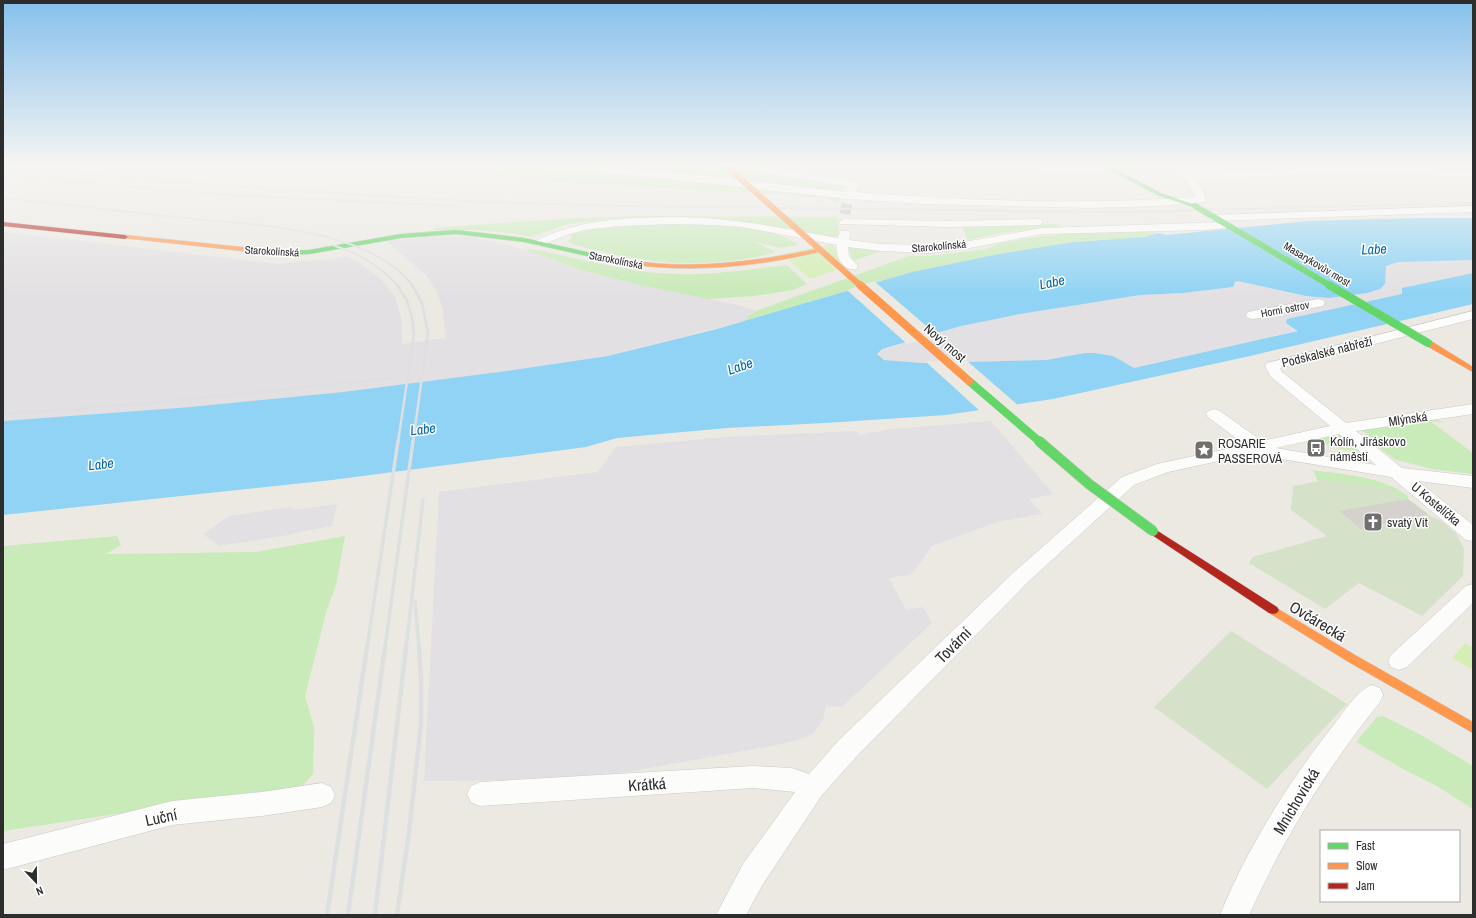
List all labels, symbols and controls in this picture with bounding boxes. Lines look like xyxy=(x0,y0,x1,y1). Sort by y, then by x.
street label: Starokolínská xyxy=(911,237,967,255)
street label: Masarykovův most xyxy=(1281,239,1353,290)
water label: Labe xyxy=(1361,240,1387,258)
street label: Starokolínská xyxy=(244,243,300,259)
street label: Starokolínská xyxy=(588,248,644,272)
water label: Labe xyxy=(1038,271,1066,293)
street label: Horní ostrov xyxy=(1260,297,1311,321)
street label: Nový most xyxy=(920,320,970,366)
street label: Podskalské nábřeží xyxy=(1280,332,1375,372)
water label: Labe xyxy=(725,353,755,379)
street label: Mlýnská xyxy=(1387,408,1429,430)
water label: Labe xyxy=(409,419,437,439)
place label: Kolín, Jiráskovo náměstí xyxy=(1330,433,1406,465)
place label: ROSARIE PASSEROVÁ xyxy=(1218,435,1283,467)
bus stop icon: Kolín, Jiráskovo náměstí xyxy=(1305,437,1327,459)
place icon: ROSARIE PASSEROVÁ xyxy=(1193,439,1215,461)
water label: Labe xyxy=(87,454,115,474)
street label: U Kostelíčka xyxy=(1408,478,1464,530)
church icon: svatý Vít xyxy=(1362,511,1384,533)
place label: svatý Vít xyxy=(1387,514,1428,531)
street label: Ovčárecká xyxy=(1285,595,1351,647)
street label: Tovární xyxy=(930,622,976,668)
street label: Mnichovická xyxy=(1268,763,1325,838)
street label: Krátká xyxy=(627,772,667,796)
street label: Luční xyxy=(143,803,179,831)
legend xyxy=(1320,830,1460,902)
text: Fast xyxy=(1356,838,1375,854)
text: Slow xyxy=(1356,858,1378,874)
north arrow xyxy=(16,862,56,902)
text: Jam xyxy=(1356,878,1375,894)
text: N xyxy=(34,884,45,899)

